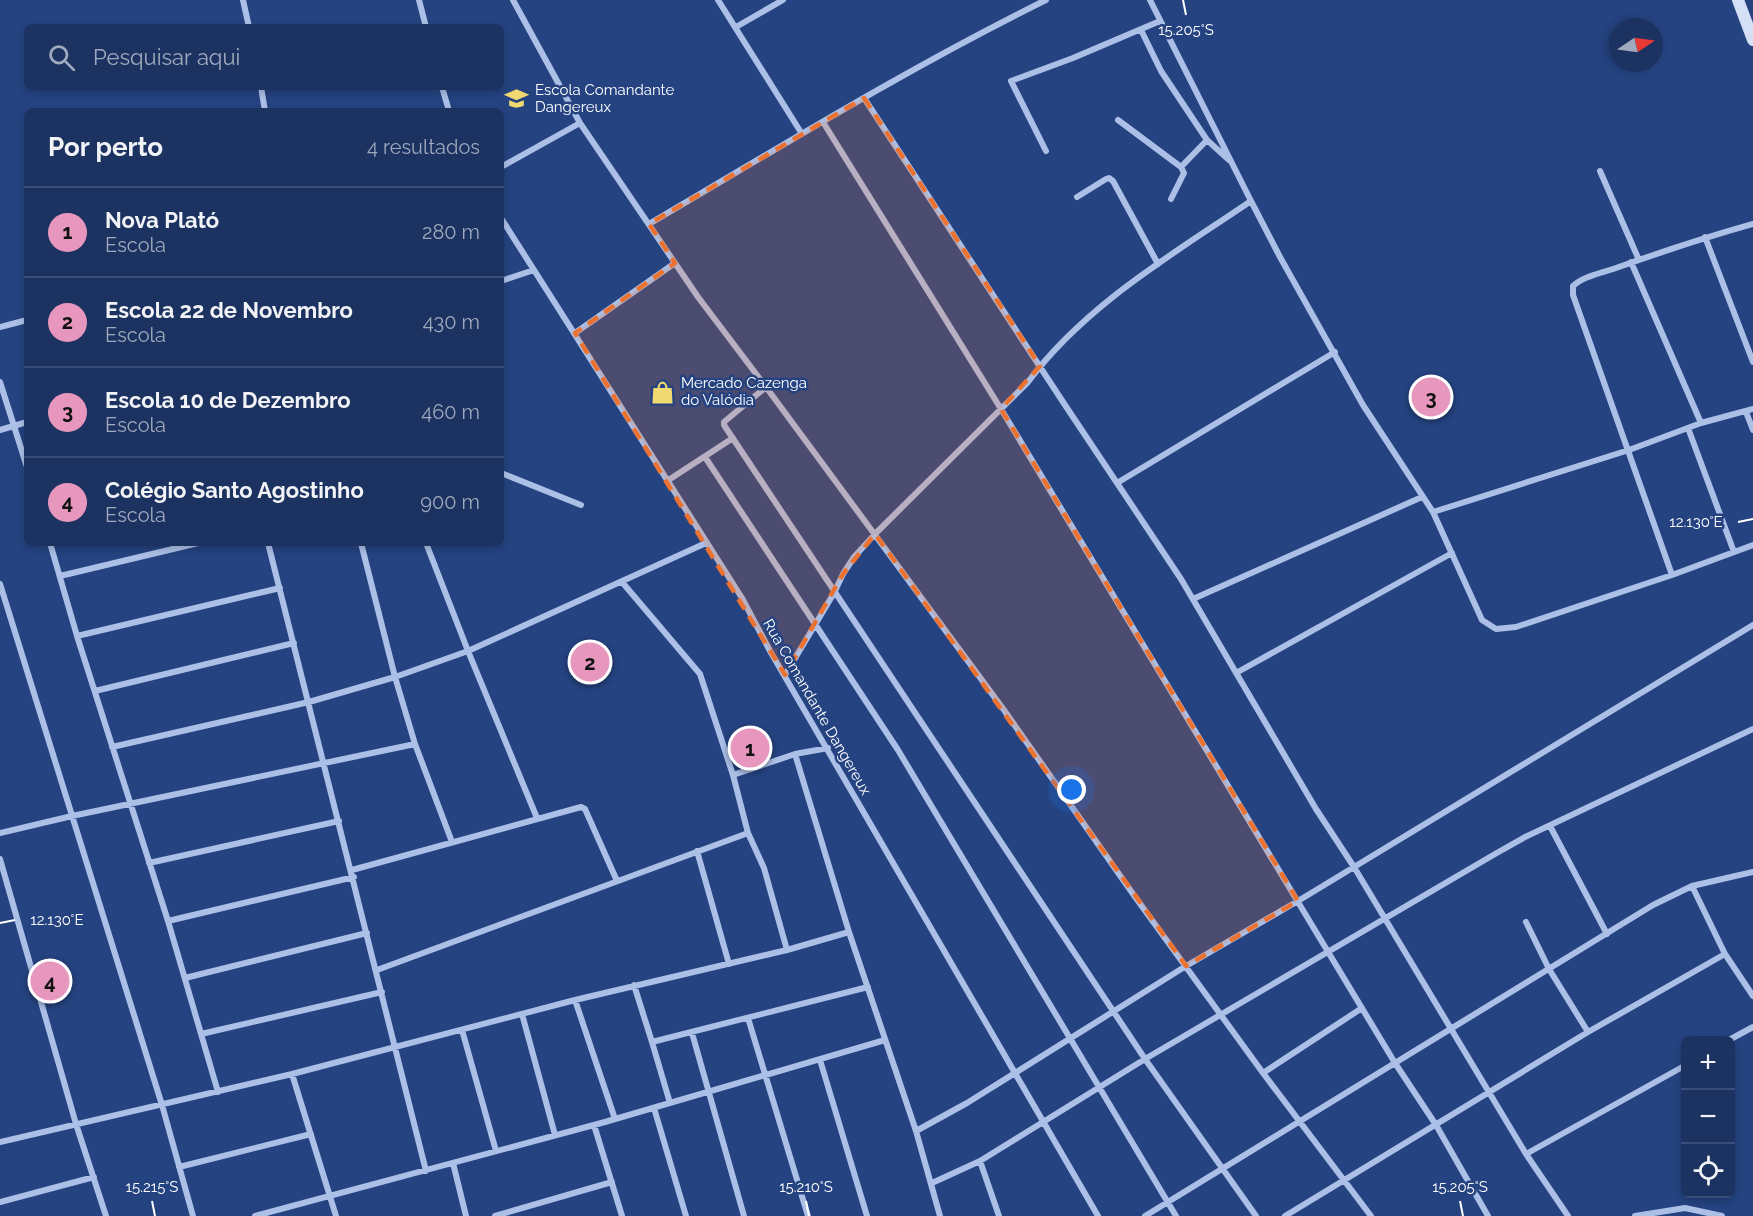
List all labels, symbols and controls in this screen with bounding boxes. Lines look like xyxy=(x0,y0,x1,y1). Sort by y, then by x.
north arrow xyxy=(1609,18,1663,72)
text: 15.205°S xyxy=(1158,21,1214,39)
search box xyxy=(24,24,504,90)
icon: search xyxy=(45,41,78,74)
text: Pesquisar aqui xyxy=(93,44,240,70)
place label: Escola Comandante Dangereux xyxy=(535,81,675,116)
school or university icon: Escola Comandante Dangereux xyxy=(504,86,530,112)
text: Por perto xyxy=(48,132,163,162)
text: 4 resultados xyxy=(367,135,480,159)
text: Nova Plató xyxy=(105,207,219,233)
text: 1 xyxy=(63,220,72,244)
text: 280 m xyxy=(422,220,480,244)
text: Escola xyxy=(105,233,166,257)
text: Escola 22 de Novembro xyxy=(105,297,353,323)
text: 2 xyxy=(62,310,73,334)
text: 430 m xyxy=(423,310,480,334)
text: Escola xyxy=(105,323,166,347)
place label: Mercado Cazenga do Valódia xyxy=(681,374,807,409)
pin: 3 xyxy=(1412,374,1450,420)
shop icon: Mercado Cazenga do Valódia xyxy=(650,379,676,405)
text: Escola 10 de Dezembro xyxy=(105,387,351,413)
text: 3 xyxy=(62,400,73,424)
text: 460 m xyxy=(421,400,480,424)
text: Escola xyxy=(105,413,166,437)
text: Colégio Santo Agostinho xyxy=(105,477,364,503)
text: 4 xyxy=(62,490,73,514)
text: 900 m xyxy=(420,490,480,514)
text: Escola xyxy=(105,503,166,527)
text: 12.130°E xyxy=(1669,513,1723,531)
street label: Rua Comandante Dangereux xyxy=(759,616,875,799)
pin: 2 xyxy=(570,640,610,684)
pin: 1 xyxy=(730,726,770,771)
your location xyxy=(1057,775,1086,804)
text: 12.130°E xyxy=(30,911,84,929)
pin: 4 xyxy=(31,958,70,1004)
map controls xyxy=(1681,1036,1735,1198)
button: + xyxy=(1681,1036,1735,1090)
button: − xyxy=(1681,1090,1735,1144)
button: locate xyxy=(1681,1144,1735,1198)
text: 15.215°S xyxy=(126,1178,178,1196)
text: 15.210°S xyxy=(779,1178,833,1196)
text: 15.205°S xyxy=(1432,1178,1488,1196)

